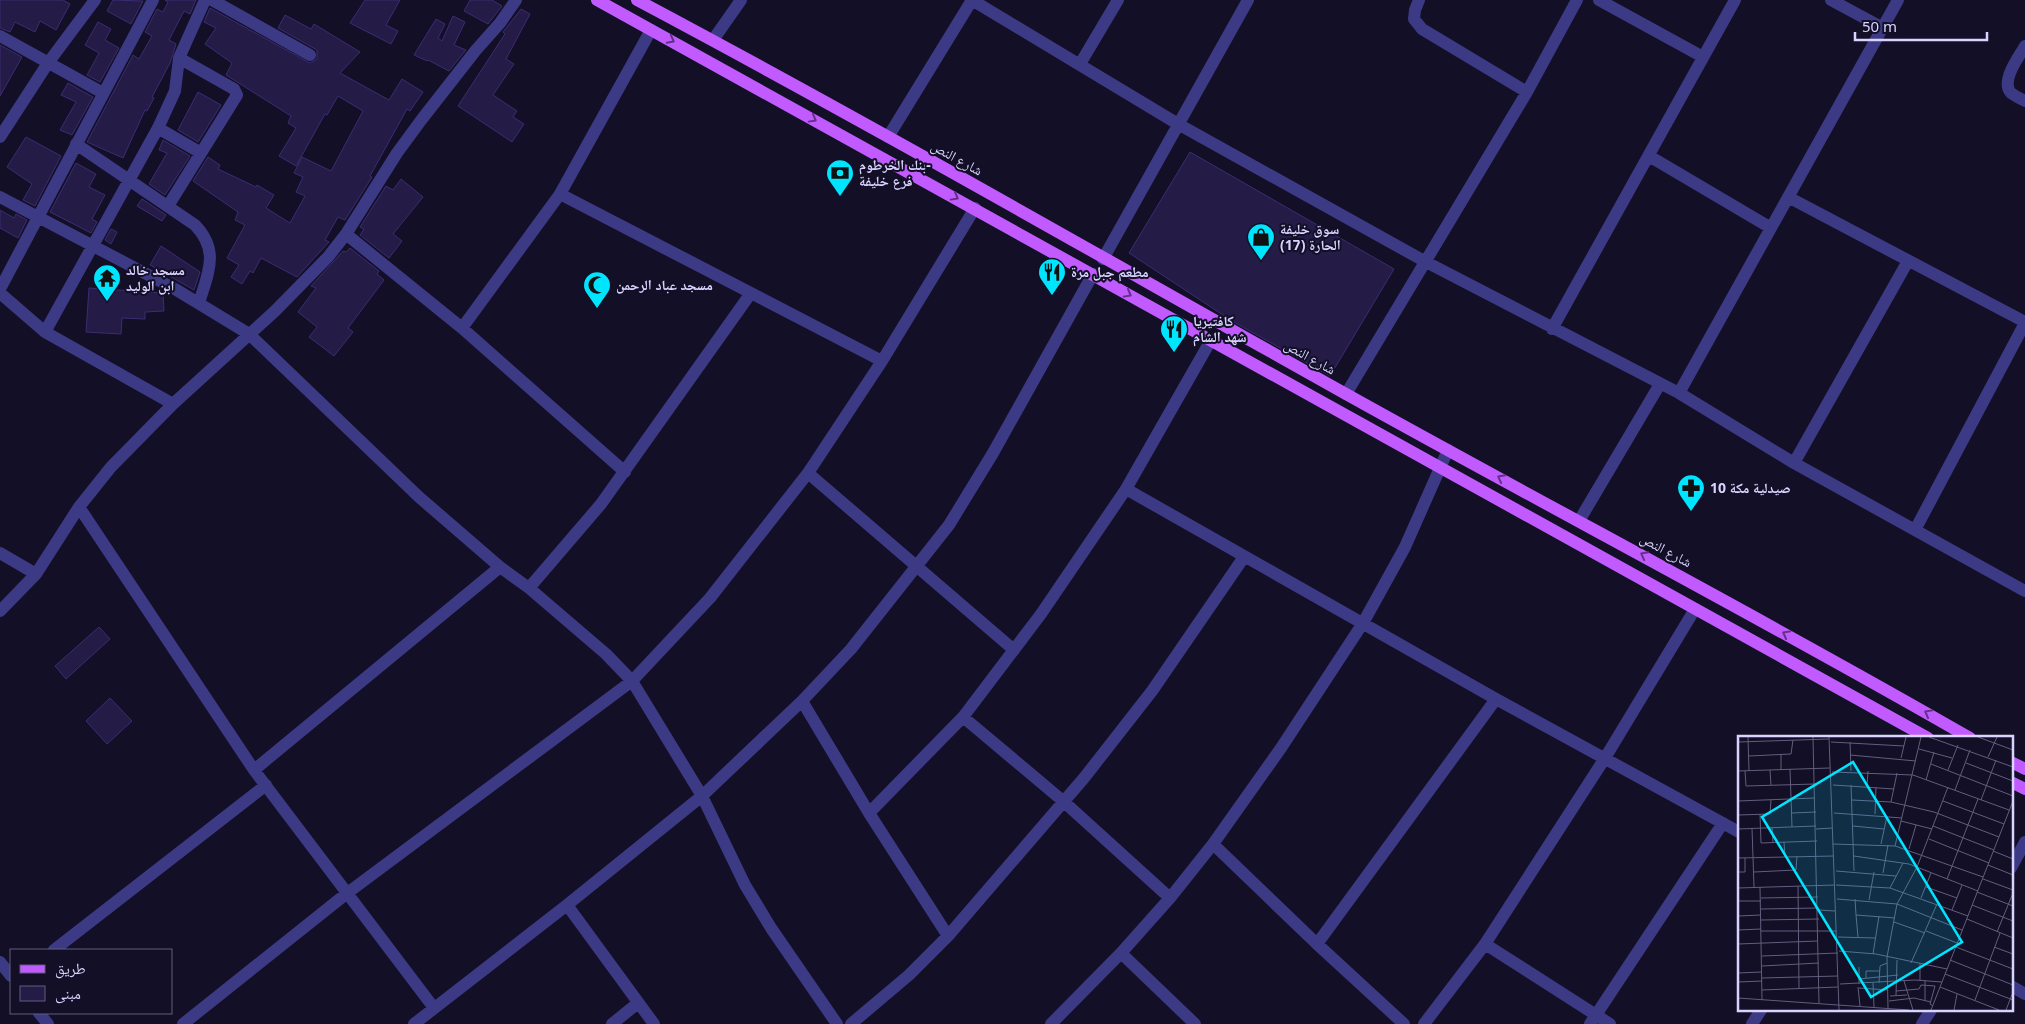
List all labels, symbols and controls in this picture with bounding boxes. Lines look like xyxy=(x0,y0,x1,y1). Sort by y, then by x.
scale bar xyxy=(1855,10,1988,42)
text: 50 m xyxy=(1862,16,1897,36)
one-way arrow xyxy=(666,34,675,44)
one-way arrow xyxy=(808,112,817,122)
street label: شارع النص xyxy=(928,136,986,180)
place label: بنك الخرطوم- فرع خليفة xyxy=(859,155,931,190)
bank icon: بنك الخرطوم- فرع خليفة xyxy=(825,158,855,197)
one-way arrow xyxy=(950,191,959,201)
place label: سوق خليفة الحارة (17) xyxy=(1280,219,1341,254)
shop icon: سوق خليفة الحارة (17) xyxy=(1246,222,1276,261)
restaurant icon: مطعم جبل مرة xyxy=(1037,257,1067,296)
place label: مسجد خالد ابن الوليد xyxy=(126,260,185,295)
place label: مطعم جبل مرة xyxy=(1071,262,1149,282)
temple icon: مسجد خالد ابن الوليد xyxy=(92,263,122,302)
mosque icon: مسجد عباد الرحمن xyxy=(582,270,612,309)
place label: مسجد عباد الرحمن xyxy=(616,275,713,294)
one-way arrow xyxy=(1122,287,1131,297)
place label: كافتيريا شهد الشام xyxy=(1193,311,1247,347)
restaurant icon: كافتيريا شهد الشام xyxy=(1159,314,1189,353)
street label: شارع النص xyxy=(1281,335,1339,379)
pharmacy icon: صيدلية مكة 10 xyxy=(1676,473,1706,512)
one-way arrow xyxy=(1497,475,1506,485)
place label: صيدلية مكة 10 xyxy=(1710,478,1791,497)
street label: شارع النص xyxy=(1637,528,1695,572)
one-way arrow xyxy=(1640,552,1649,562)
one-way arrow xyxy=(1782,630,1791,640)
one-way arrow xyxy=(1924,710,1933,720)
inset map xyxy=(1738,736,2012,1012)
legend xyxy=(10,949,172,1014)
text: طريق xyxy=(55,958,86,979)
text: مبنى xyxy=(55,983,81,1004)

